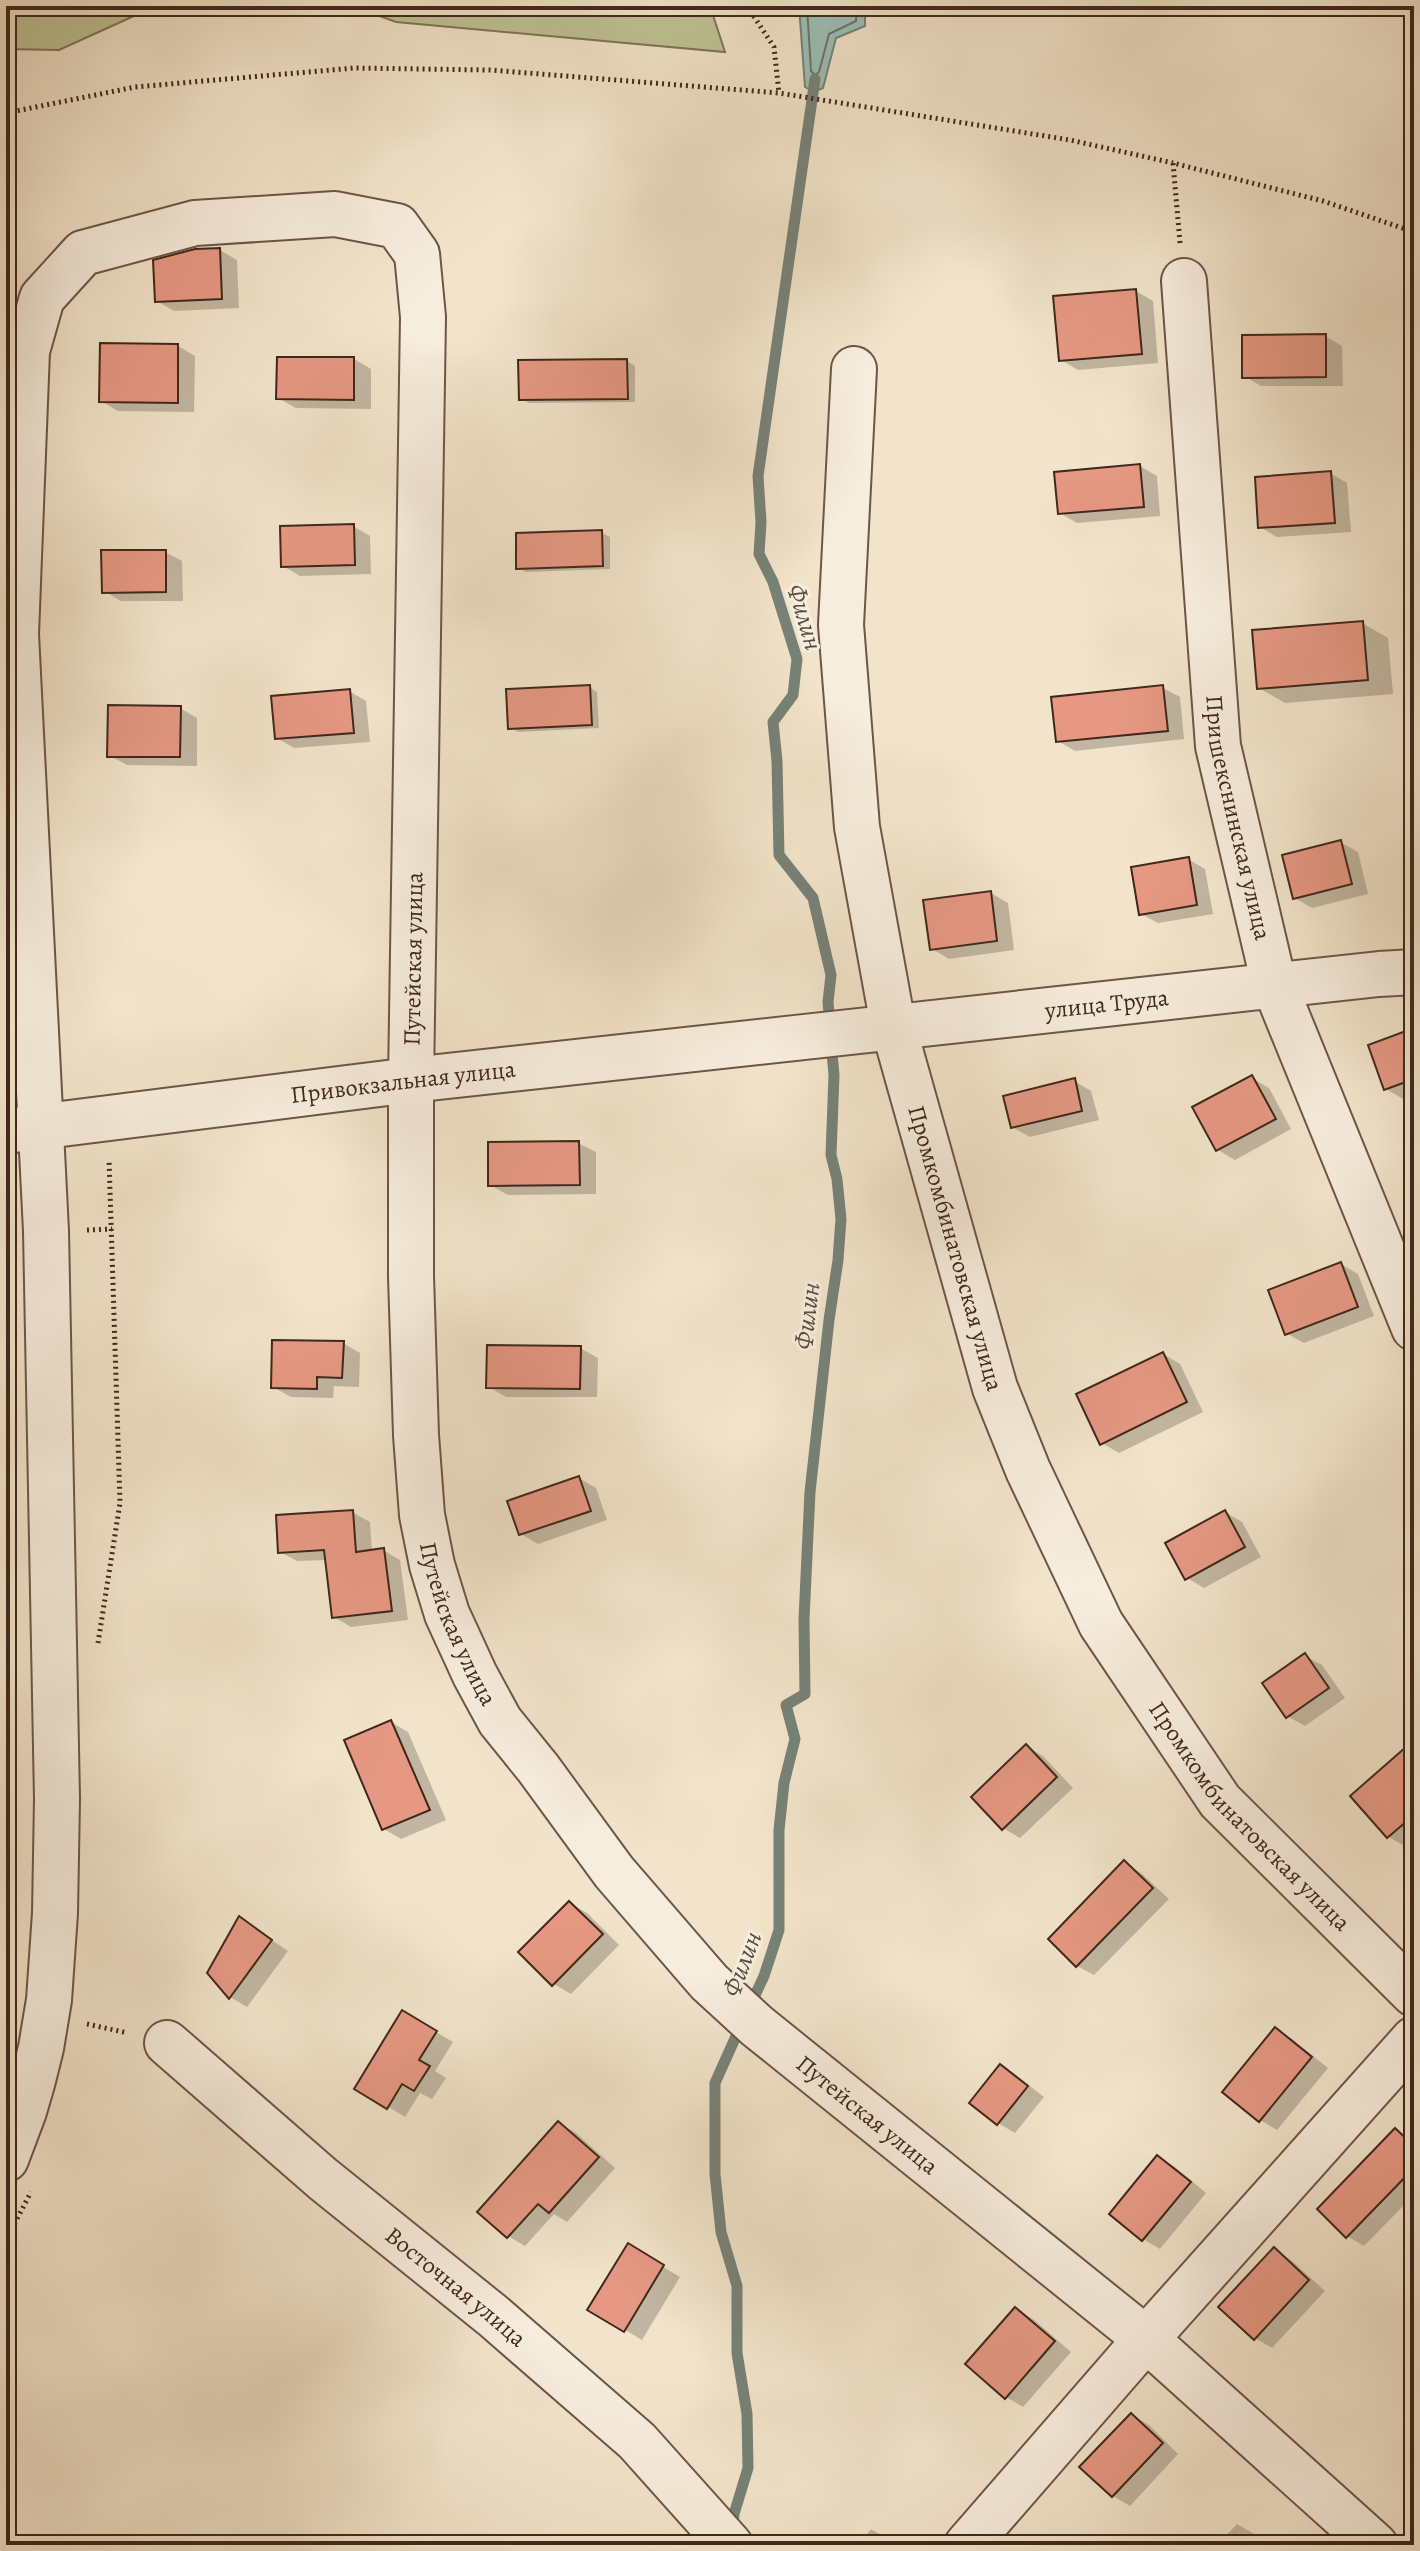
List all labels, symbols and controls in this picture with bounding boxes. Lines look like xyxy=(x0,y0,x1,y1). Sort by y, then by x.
water label: Филин xyxy=(779,580,831,654)
street label: Пришекснинская улица xyxy=(1198,694,1279,943)
street label: Путейская улица xyxy=(395,872,431,1046)
street label: улица Труда xyxy=(1042,981,1170,1027)
street label: Привокзальная улица xyxy=(289,1053,517,1111)
street label: Промкомбинатовская улица xyxy=(900,1102,1011,1395)
water label: Филин xyxy=(786,1280,828,1352)
street label: Путейская улица xyxy=(412,1539,505,1711)
street label: Промкомбинатовская улица xyxy=(1141,1695,1358,1938)
water label: Филин xyxy=(714,1926,770,2002)
street label: Путейская улица xyxy=(790,2048,945,2182)
street label: Восточная улица xyxy=(379,2219,533,2354)

